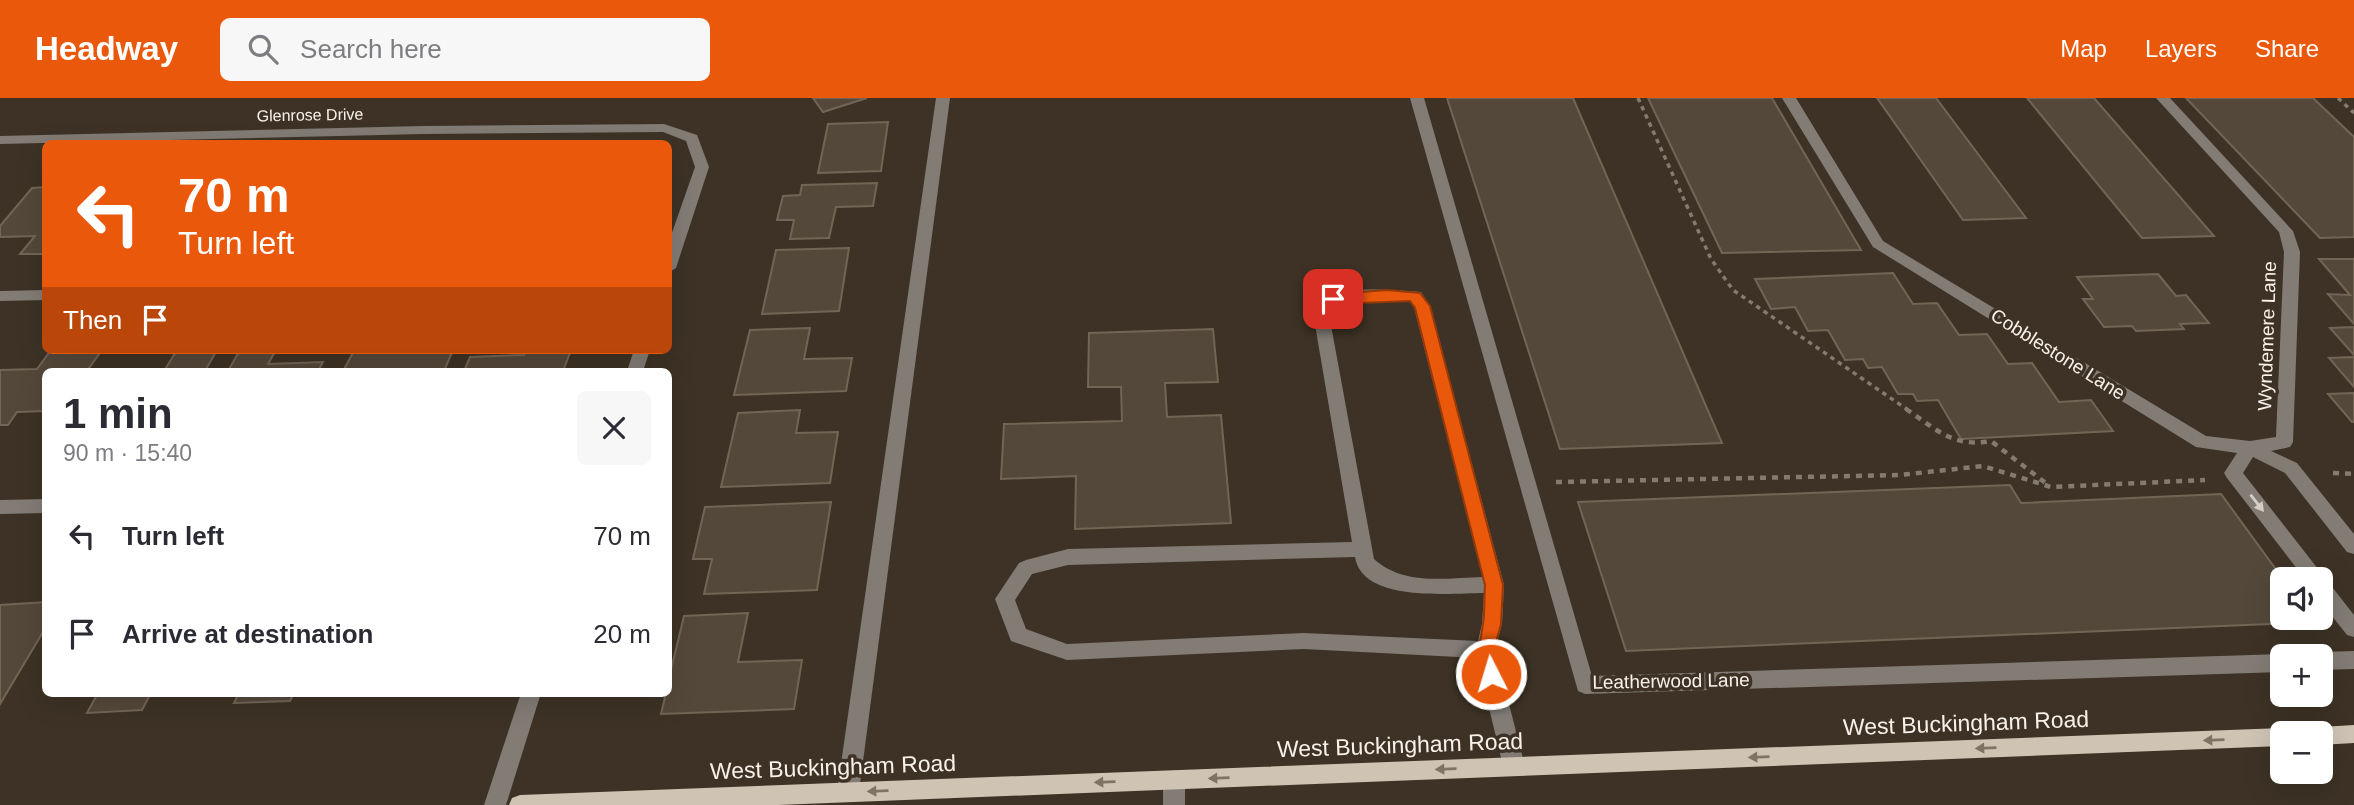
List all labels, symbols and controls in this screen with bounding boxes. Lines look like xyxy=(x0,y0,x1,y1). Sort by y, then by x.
search box xyxy=(220,18,710,81)
text: Headway xyxy=(35,30,178,67)
icon: search xyxy=(244,30,282,68)
text: Search here xyxy=(300,34,442,64)
text: Map xyxy=(2060,35,2107,62)
text: Layers xyxy=(2145,35,2217,62)
text: Share xyxy=(2255,35,2319,62)
street label: Glenrose Drive xyxy=(257,106,364,124)
icon: left xyxy=(63,168,154,259)
text: 70 m xyxy=(178,168,290,222)
text: Turn left xyxy=(178,225,294,261)
street label: Wyndemere Lane xyxy=(2254,261,2280,411)
pin xyxy=(1303,269,1363,329)
icon: arrive xyxy=(1314,280,1352,318)
icon: arrive xyxy=(136,301,174,339)
street label: Cobblestone Lane xyxy=(1987,304,2129,404)
text: Then xyxy=(63,305,122,335)
text: 1 min xyxy=(63,390,173,437)
button: close xyxy=(577,391,651,465)
text: 90 m · 15:40 xyxy=(63,440,192,466)
one-way arrow xyxy=(2249,494,2263,512)
icon: left xyxy=(63,517,101,555)
text: Turn left xyxy=(122,521,224,551)
text: 70 m xyxy=(593,521,651,551)
map controls xyxy=(2270,567,2333,784)
button: sound xyxy=(2270,567,2333,630)
icon: arrive xyxy=(63,615,101,653)
text: Arrive at destination xyxy=(122,619,373,649)
text: 20 m xyxy=(593,619,651,649)
position arrow xyxy=(1454,637,1528,711)
button: + xyxy=(2270,644,2333,707)
street label: Leatherwood Lane xyxy=(1592,669,1750,693)
street label: West Buckingham Road xyxy=(1842,706,2090,740)
button: − xyxy=(2270,721,2333,784)
street label: West Buckingham Road xyxy=(1276,728,1524,762)
one-way arrow xyxy=(2203,734,2225,745)
one-way arrow xyxy=(1975,743,1997,754)
street label: West Buckingham Road xyxy=(709,750,957,784)
one-way arrow xyxy=(1748,752,1770,763)
one-way arrow xyxy=(1435,763,1457,775)
one-way arrow xyxy=(1207,772,1229,783)
one-way arrow xyxy=(1094,777,1116,788)
one-way arrow xyxy=(867,785,889,797)

